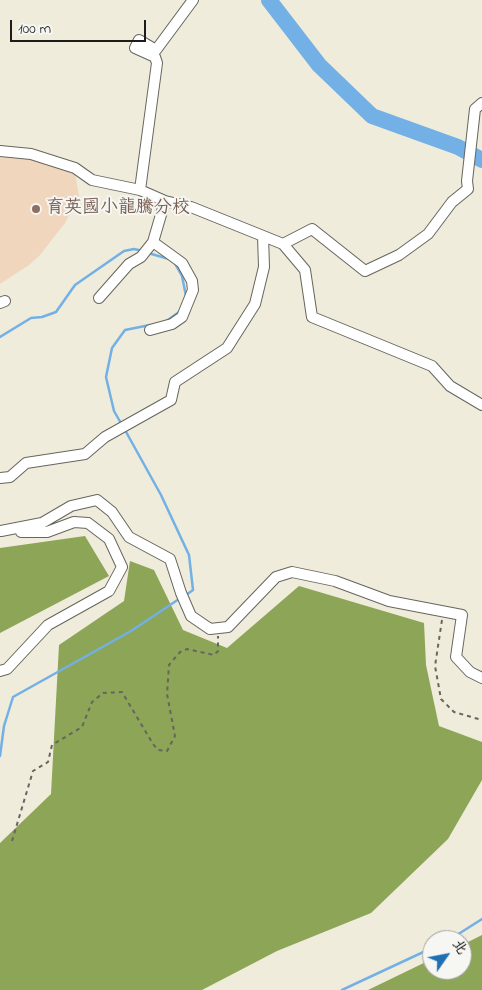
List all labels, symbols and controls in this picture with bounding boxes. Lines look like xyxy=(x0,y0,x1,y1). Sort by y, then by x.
scale bar xyxy=(12,10,149,42)
text: 100 m xyxy=(18,18,51,40)
place label: 育英國小龍騰分校 xyxy=(46,198,190,220)
marker: 育英國小龍騰分校 xyxy=(30,203,42,215)
north arrow xyxy=(422,930,472,980)
text: 北 xyxy=(447,936,472,959)

